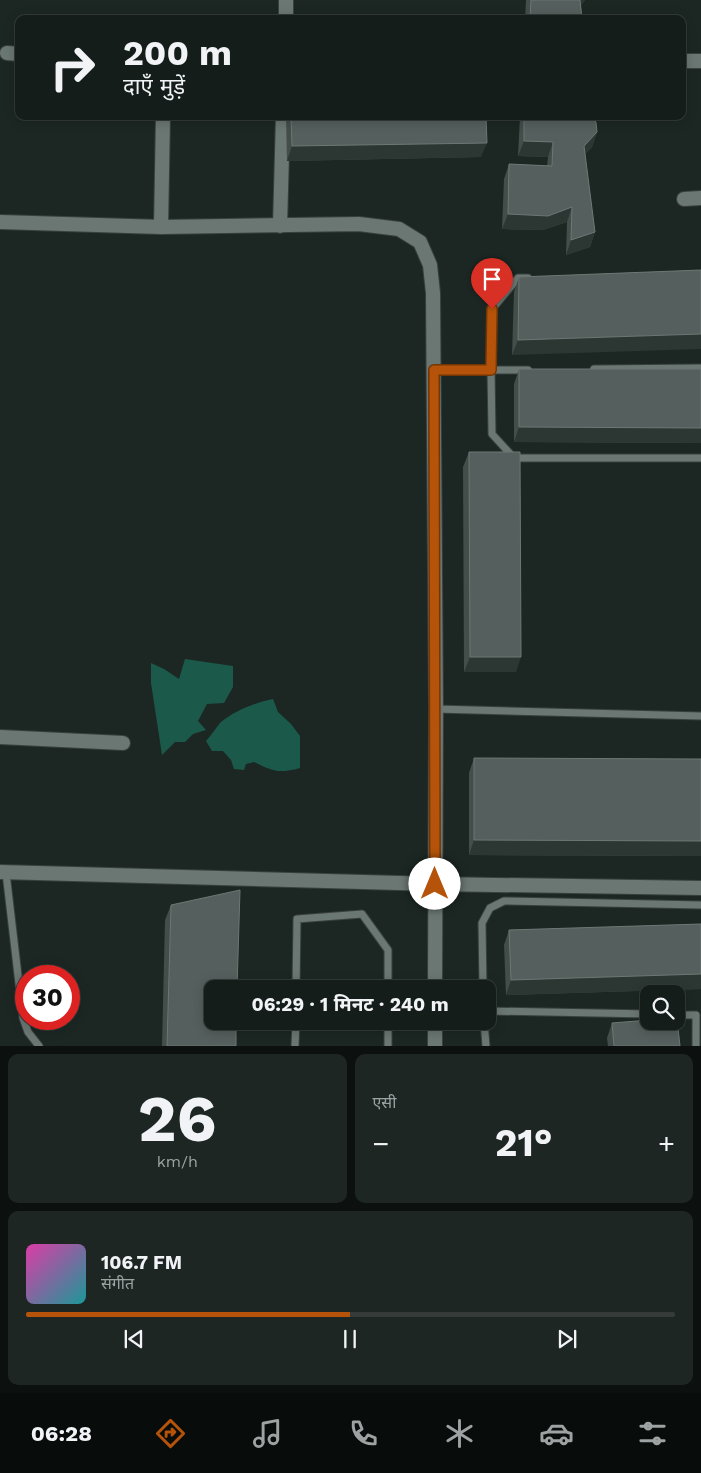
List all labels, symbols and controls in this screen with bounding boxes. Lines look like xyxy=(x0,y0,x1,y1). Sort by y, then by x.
text: 200 m xyxy=(123,32,232,74)
icon: right xyxy=(40,35,105,100)
text: दाएँ मुड़ें xyxy=(123,74,185,99)
pin xyxy=(471,258,513,309)
icon: arrive xyxy=(478,265,506,293)
position arrow xyxy=(408,857,460,909)
speed limit sign: 30 xyxy=(15,965,80,1030)
map controls xyxy=(640,985,685,1030)
button: search xyxy=(640,985,685,1030)
text: 06:29 · 1 मिनट · 240 m xyxy=(251,993,449,1016)
text: 26 xyxy=(138,1081,217,1157)
text: एसी xyxy=(373,1093,396,1112)
text: 21° xyxy=(495,1121,553,1165)
text: − xyxy=(373,1127,389,1160)
text: + xyxy=(658,1127,675,1160)
text: km/h xyxy=(157,1152,198,1171)
text: 106.7 FM xyxy=(101,1251,182,1274)
text: संगीत xyxy=(101,1274,134,1293)
icon: previous xyxy=(120,1325,148,1353)
icon: pause xyxy=(336,1325,364,1353)
icon: next xyxy=(553,1325,581,1353)
icon: directions xyxy=(153,1416,188,1451)
icon: music xyxy=(250,1416,285,1451)
icon: phone xyxy=(346,1416,381,1451)
icon: climate xyxy=(442,1416,477,1451)
icon: car xyxy=(539,1416,574,1451)
icon: filters xyxy=(635,1416,670,1451)
text: 06:28 xyxy=(31,1421,92,1446)

